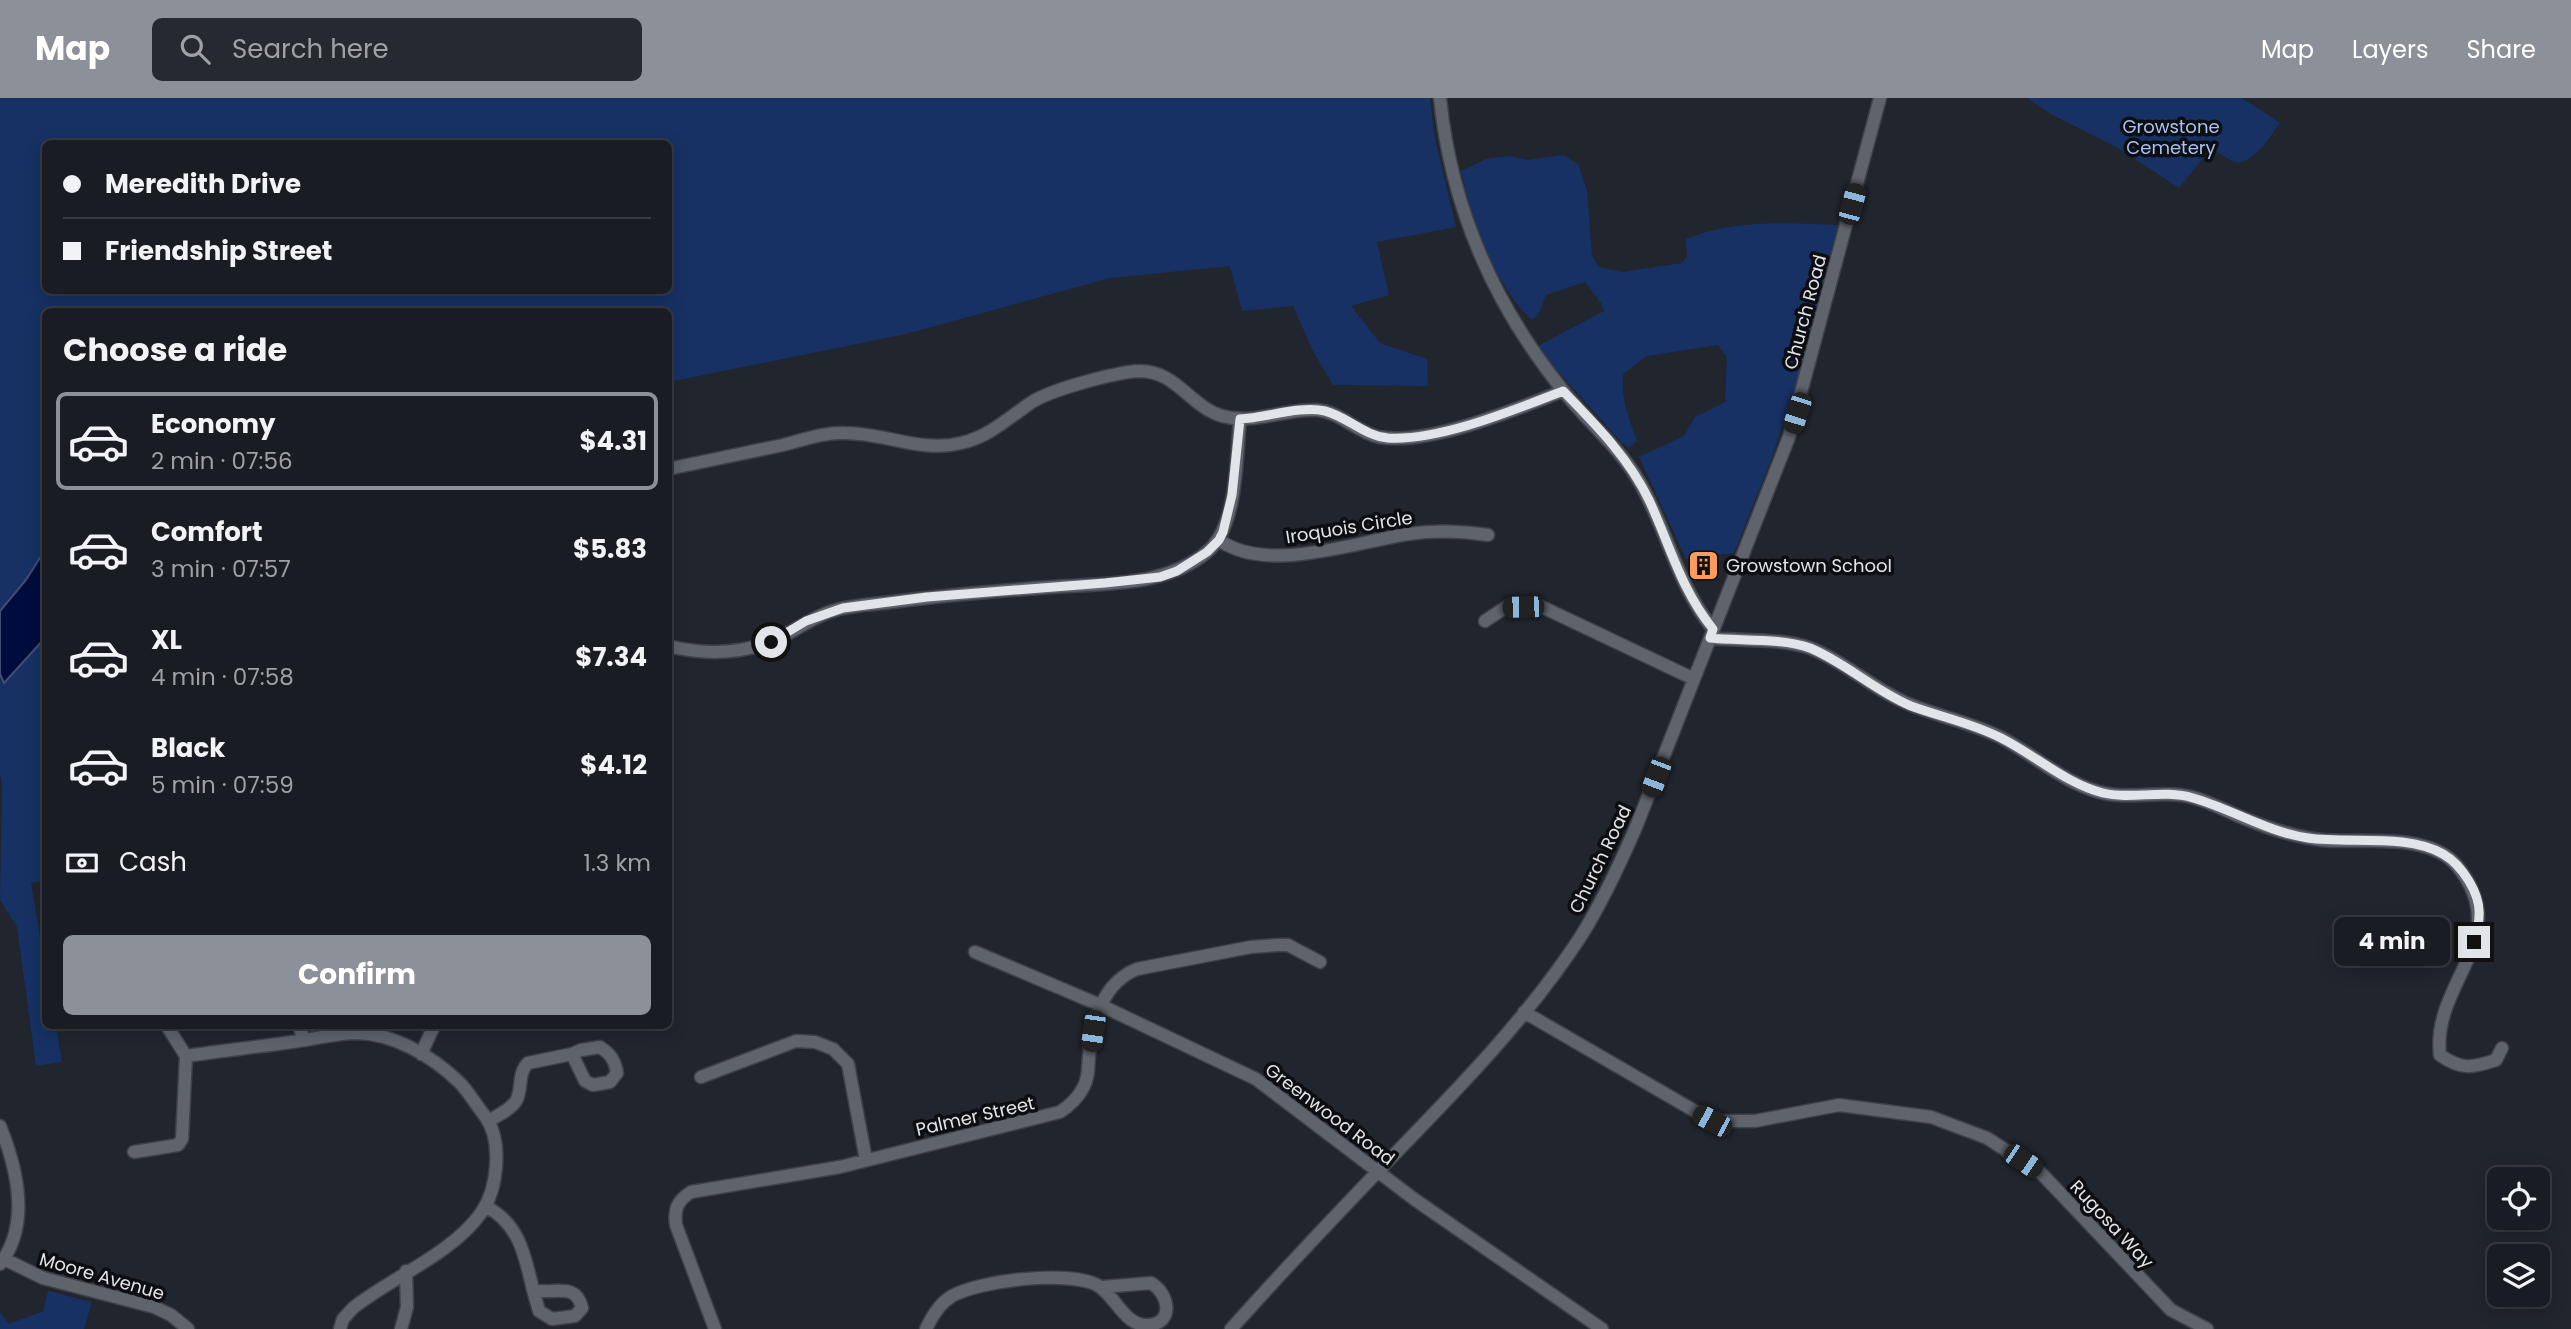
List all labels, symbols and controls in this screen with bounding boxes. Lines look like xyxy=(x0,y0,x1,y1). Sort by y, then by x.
search box xyxy=(152,18,642,81)
text: Map xyxy=(35,25,110,72)
icon: search xyxy=(176,30,214,68)
text: Search here xyxy=(232,31,389,67)
text: Map xyxy=(2261,33,2314,66)
text: Layers xyxy=(2352,33,2428,66)
text: Share xyxy=(2466,33,2536,66)
park label: Growstone Cemetery xyxy=(2122,114,2220,160)
text: Meredith Drive xyxy=(105,166,301,202)
car xyxy=(1837,181,1868,227)
text: Friendship Street xyxy=(105,233,332,269)
street label: Church Road xyxy=(1778,252,1832,372)
text: Choose a ride xyxy=(63,327,287,372)
car xyxy=(1781,390,1814,436)
text: Economy xyxy=(151,406,275,442)
icon: car xyxy=(67,410,130,473)
text: $4.31 xyxy=(579,423,647,459)
text: 2 min · 07:56 xyxy=(151,445,293,477)
street label: Iroquois Circle xyxy=(1284,505,1414,549)
text: Comfort xyxy=(151,514,263,550)
icon: car xyxy=(67,518,130,581)
text: $5.83 xyxy=(573,531,647,567)
building icon: Growstown School xyxy=(1686,548,1720,582)
text: 3 min · 07:57 xyxy=(151,553,291,585)
place label: Growstown School xyxy=(1726,553,1892,578)
car xyxy=(1502,596,1545,618)
text: XL xyxy=(151,622,182,658)
icon: car xyxy=(67,626,130,689)
route start xyxy=(755,626,787,658)
text: $7.34 xyxy=(575,639,647,675)
text: 4 min · 07:58 xyxy=(151,661,294,693)
text: Black xyxy=(151,730,225,766)
icon: car xyxy=(67,734,130,797)
text: $4.12 xyxy=(580,747,647,783)
car xyxy=(1639,754,1674,800)
text: 5 min · 07:59 xyxy=(151,769,294,801)
street label: Church Road xyxy=(1563,801,1637,917)
icon: cash xyxy=(63,844,101,882)
text: Cash xyxy=(119,844,187,880)
text: 1.3 km xyxy=(584,847,651,879)
callout: 4 min xyxy=(2334,918,2450,966)
text: 4 min xyxy=(2358,925,2426,957)
route end xyxy=(2458,926,2490,958)
button: Confirm xyxy=(63,935,651,1015)
car xyxy=(1080,1009,1107,1053)
street label: Greenwood Road xyxy=(1260,1057,1400,1171)
street label: Palmer Street xyxy=(913,1090,1037,1142)
car xyxy=(1689,1102,1736,1140)
car xyxy=(2000,1141,2047,1181)
map controls xyxy=(2487,1167,2550,1307)
button: locate xyxy=(2487,1167,2550,1230)
street label: Rugosa Way xyxy=(2065,1174,2159,1274)
button: layers xyxy=(2487,1244,2550,1307)
street label: Moore Avenue xyxy=(37,1246,167,1306)

